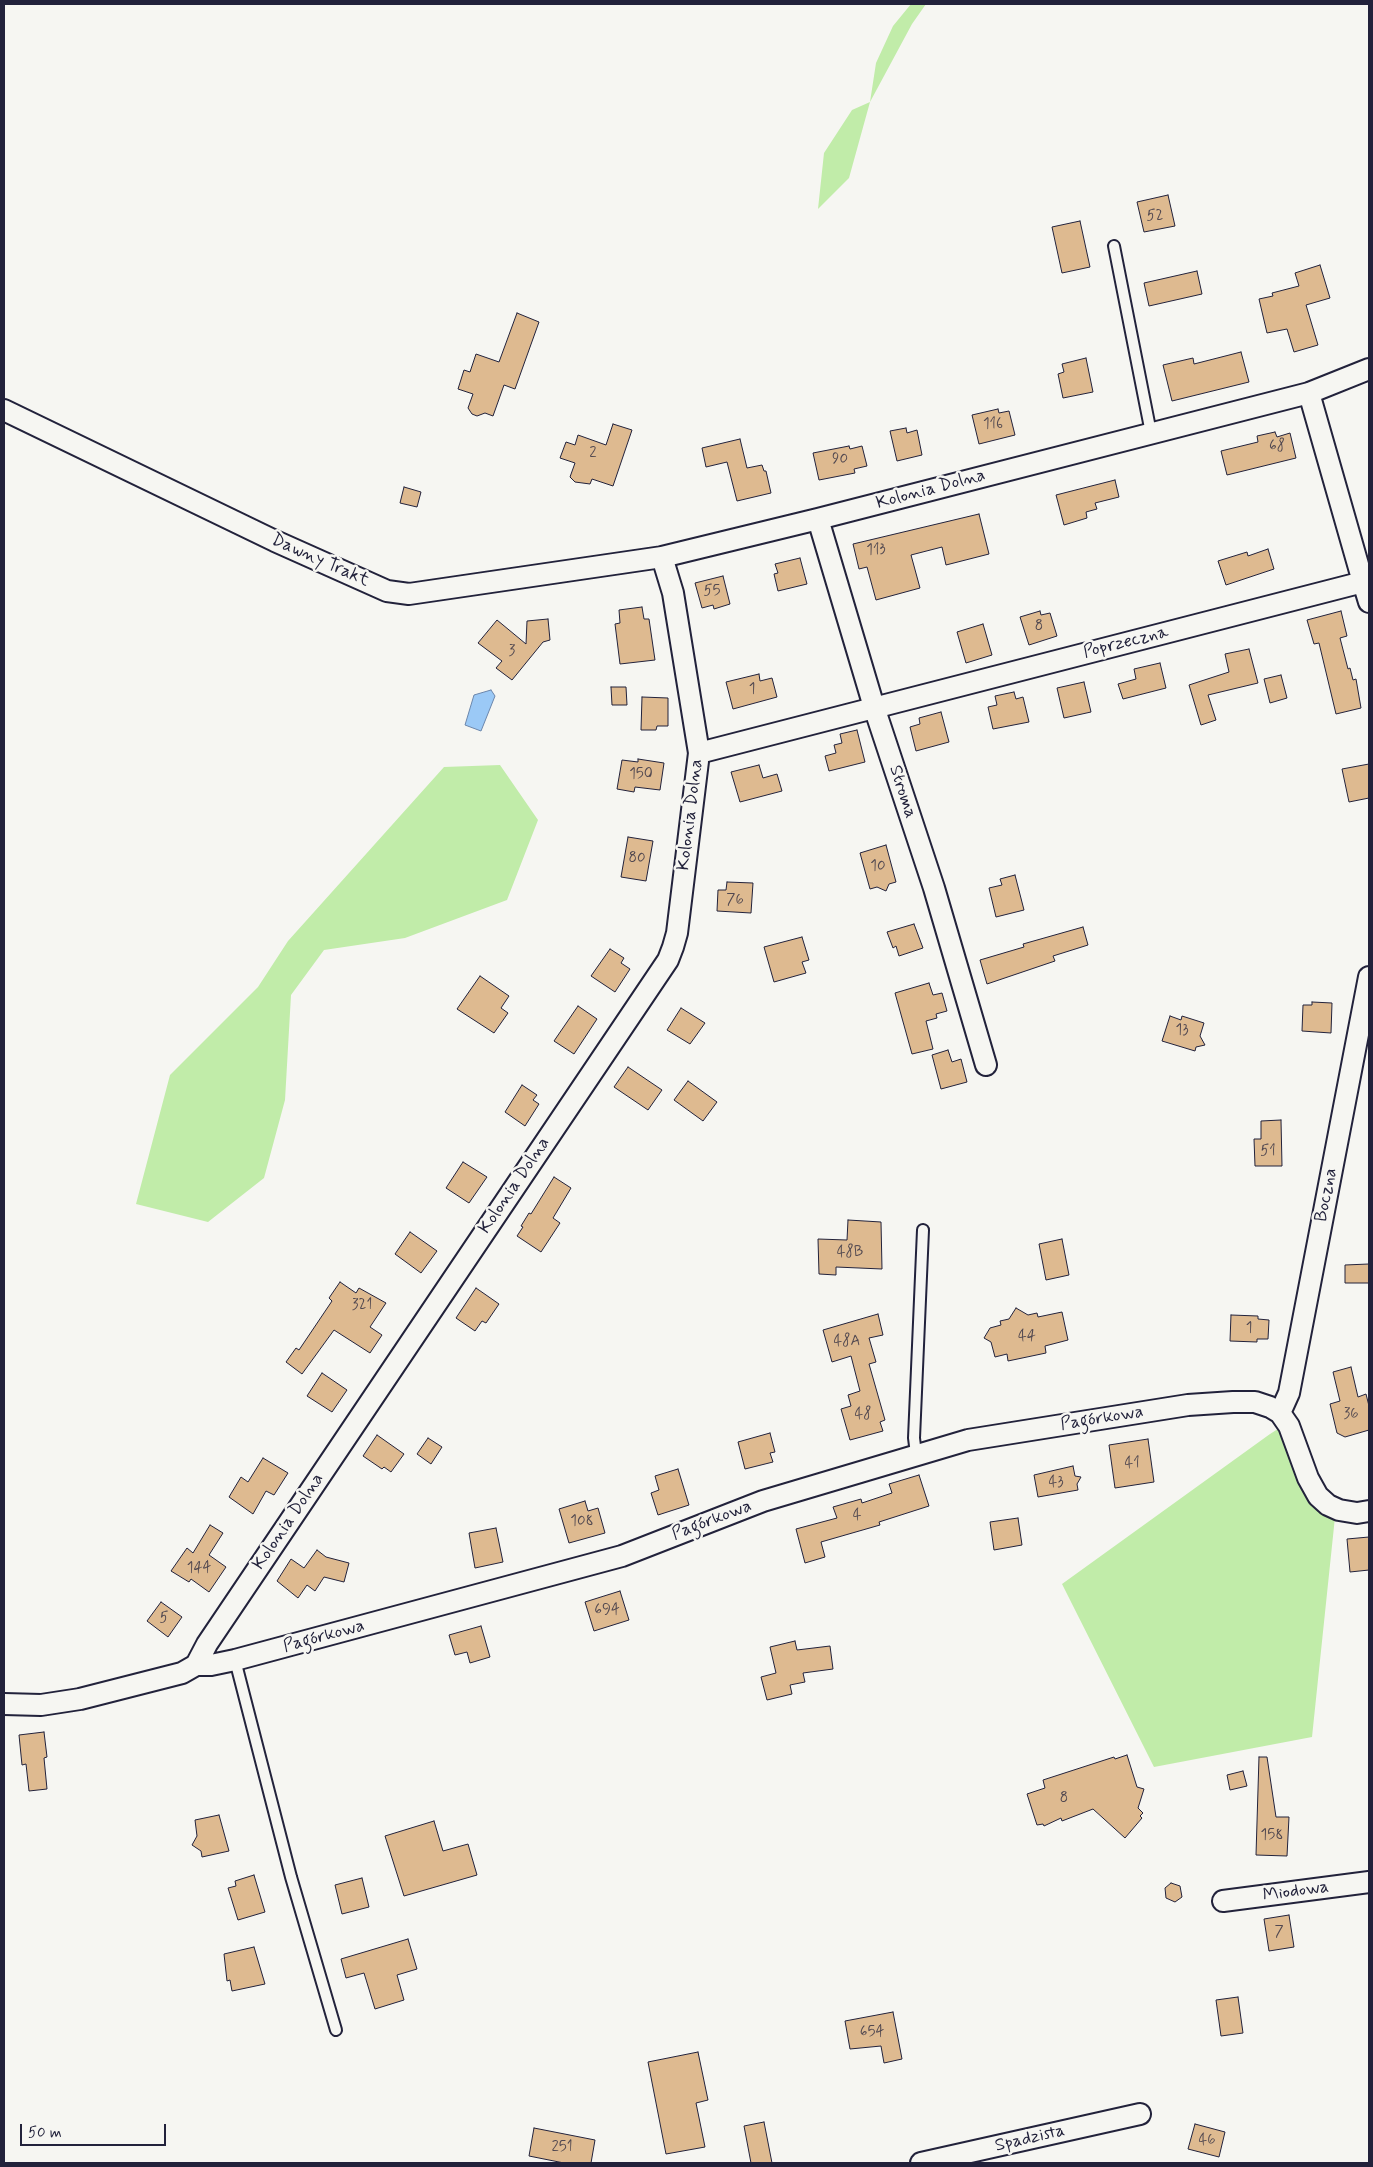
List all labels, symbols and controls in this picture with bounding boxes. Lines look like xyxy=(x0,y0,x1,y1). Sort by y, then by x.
house number: 52 xyxy=(1147,208,1163,226)
house number: 116 xyxy=(983,416,1003,434)
house number: 68 xyxy=(1269,438,1285,456)
house number: 2 xyxy=(589,445,597,463)
house number: 90 xyxy=(832,451,848,469)
street label: Kolonia Dolna xyxy=(874,465,988,515)
street label: Dawny Trakt xyxy=(268,530,372,592)
house number: 113 xyxy=(866,542,886,560)
house number: 55 xyxy=(704,583,720,601)
house number: 8 xyxy=(1035,618,1043,636)
street label: Poprzeczna xyxy=(1081,622,1171,664)
house number: 3 xyxy=(509,643,515,661)
house number: 1 xyxy=(749,681,755,699)
street label: Kolonia Dolna xyxy=(673,758,709,872)
street label: Stroma xyxy=(883,763,921,821)
house number: 150 xyxy=(629,766,653,784)
house number: 80 xyxy=(628,850,646,868)
house number: 10 xyxy=(870,858,886,876)
house number: 76 xyxy=(726,892,744,910)
house number: 13 xyxy=(1175,1022,1189,1040)
street label: Kolonia Dolna xyxy=(475,1134,555,1238)
house number: 51 xyxy=(1260,1143,1276,1161)
street label: Boczna xyxy=(1311,1166,1343,1224)
house number: 48B xyxy=(837,1244,863,1262)
house number: 321 xyxy=(352,1297,372,1315)
house number: 1 xyxy=(1246,1320,1252,1338)
house number: 44 xyxy=(1018,1328,1036,1346)
house number: 48A xyxy=(834,1333,860,1351)
street label: Pagórkowa xyxy=(1059,1402,1145,1436)
house number: 48 xyxy=(855,1406,871,1424)
house number: 36 xyxy=(1343,1406,1359,1424)
house number: 41 xyxy=(1124,1455,1140,1473)
street label: Kolonia Dolna xyxy=(249,1470,329,1574)
house number: 43 xyxy=(1048,1474,1064,1492)
street label: Pagórkowa xyxy=(669,1496,755,1546)
house number: 4 xyxy=(853,1507,861,1525)
house number: 108 xyxy=(570,1513,594,1531)
house number: 144 xyxy=(187,1560,211,1578)
house number: 694 xyxy=(594,1602,620,1620)
house number: 5 xyxy=(160,1610,168,1628)
street label: Pagórkowa xyxy=(281,1616,367,1658)
house number: 8 xyxy=(1060,1790,1068,1808)
house number: 158 xyxy=(1261,1827,1283,1845)
street label: Miodowa xyxy=(1261,1877,1331,1907)
house number: 7 xyxy=(1274,1924,1284,1942)
house number: 654 xyxy=(860,2024,884,2042)
scale bar xyxy=(22,2114,169,2146)
street label: Spadzista xyxy=(993,2121,1067,2157)
text: 50 m xyxy=(28,2123,62,2143)
house number: 46 xyxy=(1198,2132,1216,2150)
house number: 251 xyxy=(551,2139,573,2157)

